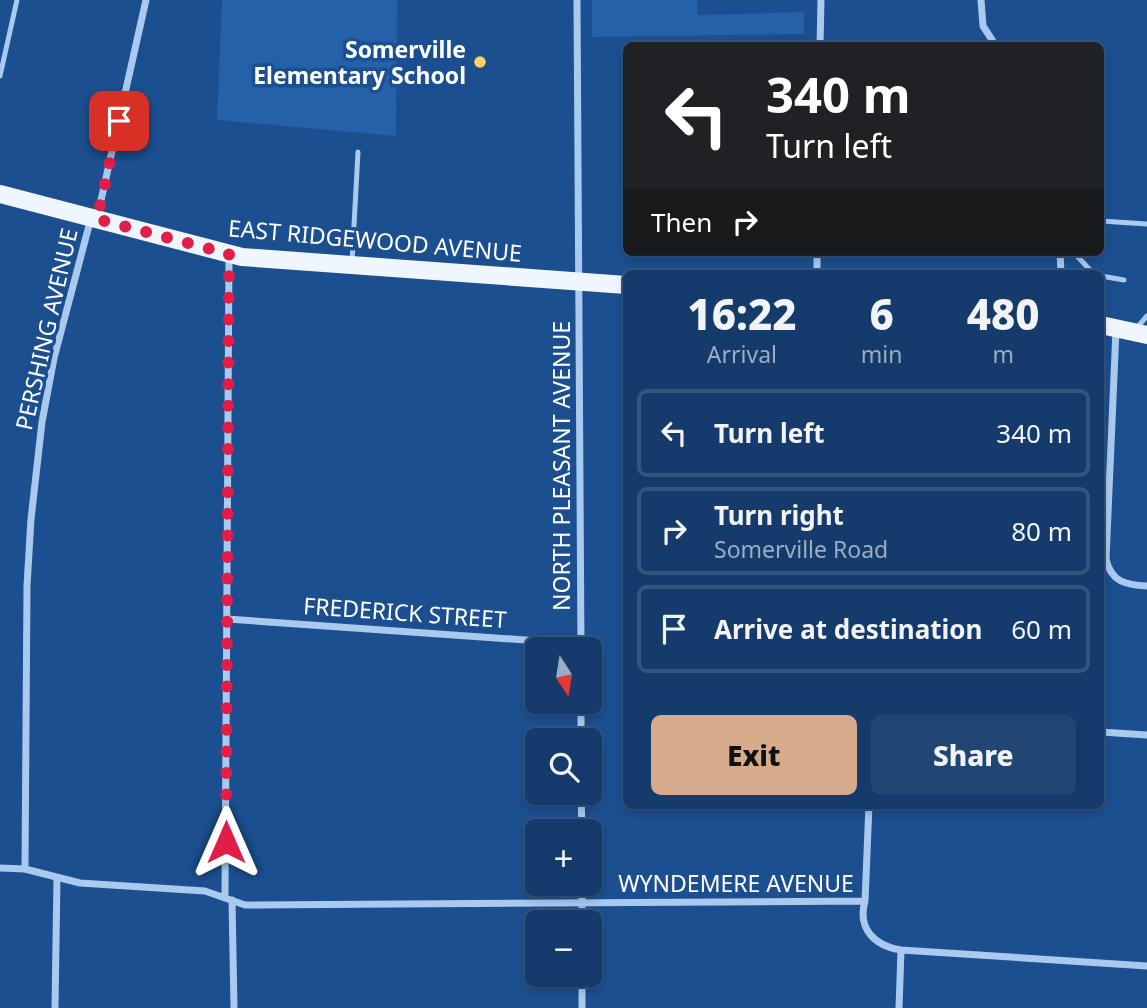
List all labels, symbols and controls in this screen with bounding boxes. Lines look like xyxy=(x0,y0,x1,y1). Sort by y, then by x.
place label: Somerville Elementary School xyxy=(253,33,466,91)
marker: Somerville Elementary School xyxy=(472,54,488,70)
text: 340 m xyxy=(766,61,911,127)
icon: left xyxy=(651,70,742,161)
pin xyxy=(89,91,149,151)
icon: arrive xyxy=(100,102,138,140)
text: Turn left xyxy=(766,124,892,167)
icon: right xyxy=(726,203,764,241)
text: Then xyxy=(651,204,712,240)
street label: EAST RIDGEWOOD AVENUE xyxy=(227,211,523,269)
street label: PERSHING AVENUE xyxy=(7,225,85,433)
text: 16:22 xyxy=(687,285,796,342)
text: 6 xyxy=(869,285,894,342)
text: 480 xyxy=(967,285,1040,342)
street label: NORTH PLEASANT AVENUE xyxy=(545,321,577,611)
text: Arrival xyxy=(707,338,777,370)
text: min xyxy=(861,338,902,370)
text: m xyxy=(992,338,1014,370)
icon: left xyxy=(655,414,693,452)
text: Turn left xyxy=(714,415,825,451)
text: 340 m xyxy=(996,415,1072,451)
text: Turn right xyxy=(714,497,844,533)
icon: right xyxy=(655,512,693,550)
text: 80 m xyxy=(1011,513,1072,549)
text: Somerville Road xyxy=(714,533,888,565)
street label: FREDERICK STREET xyxy=(302,589,508,635)
icon: arrive xyxy=(655,610,693,648)
text: Arrive at destination xyxy=(714,611,983,647)
text: 60 m xyxy=(1011,611,1072,647)
north arrow xyxy=(525,637,602,714)
map controls xyxy=(525,637,602,987)
button: Exit xyxy=(651,715,857,795)
button: Share xyxy=(871,715,1076,795)
button: search xyxy=(525,728,602,805)
position arrow xyxy=(189,805,263,879)
button: + xyxy=(525,819,602,896)
street label: WYNDEMERE AVENUE xyxy=(618,867,854,899)
button: − xyxy=(525,910,602,987)

